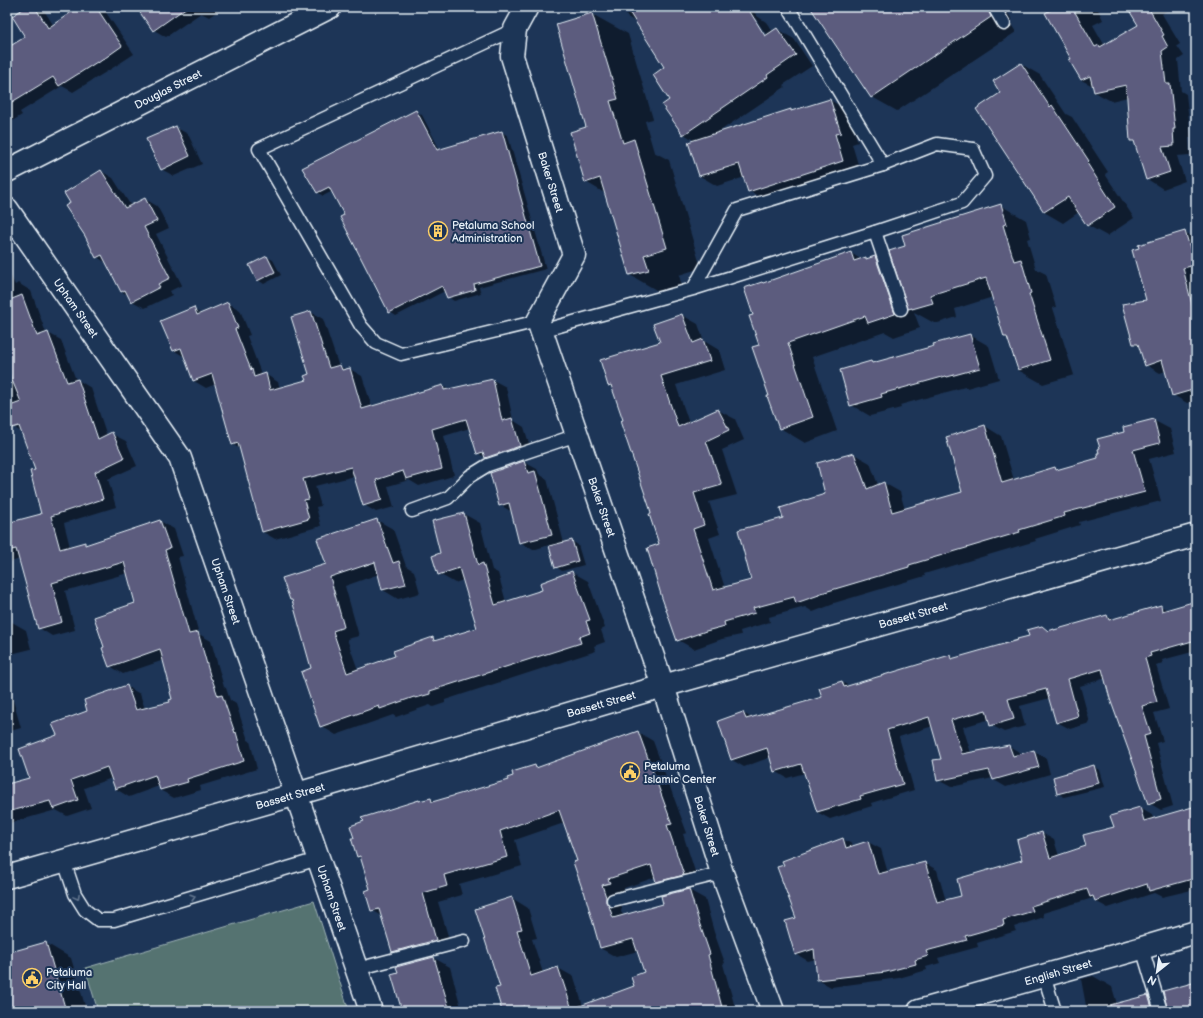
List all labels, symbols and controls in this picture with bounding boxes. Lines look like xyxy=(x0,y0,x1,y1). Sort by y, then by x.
street label: Douglas Street xyxy=(133,67,204,112)
street label: Baker Street xyxy=(535,150,566,214)
place label: Petaluma School Administration xyxy=(452,219,534,245)
building icon: Petaluma School Administration xyxy=(427,220,449,242)
street label: Upham Street xyxy=(51,276,101,341)
street label: Baker Street xyxy=(585,476,618,539)
street label: Upham Street xyxy=(208,557,243,626)
street label: Bassett Street xyxy=(877,599,950,631)
street label: Bassett Street xyxy=(565,688,638,720)
place label: Petaluma Islamic Center xyxy=(644,760,717,786)
public building icon: Petaluma Islamic Center xyxy=(619,761,641,783)
street label: Bassett Street xyxy=(254,780,327,812)
street label: Baker Street xyxy=(691,794,722,858)
street label: Upham Street xyxy=(314,864,349,933)
one-way arrow xyxy=(72,893,80,900)
one-way arrow xyxy=(189,893,196,902)
north arrow xyxy=(1137,952,1177,992)
street label: English Street xyxy=(1023,957,1094,988)
place label: Petaluma City Hall xyxy=(46,966,92,992)
public building icon: Petaluma City Hall xyxy=(21,967,43,989)
text: N xyxy=(1145,973,1159,988)

